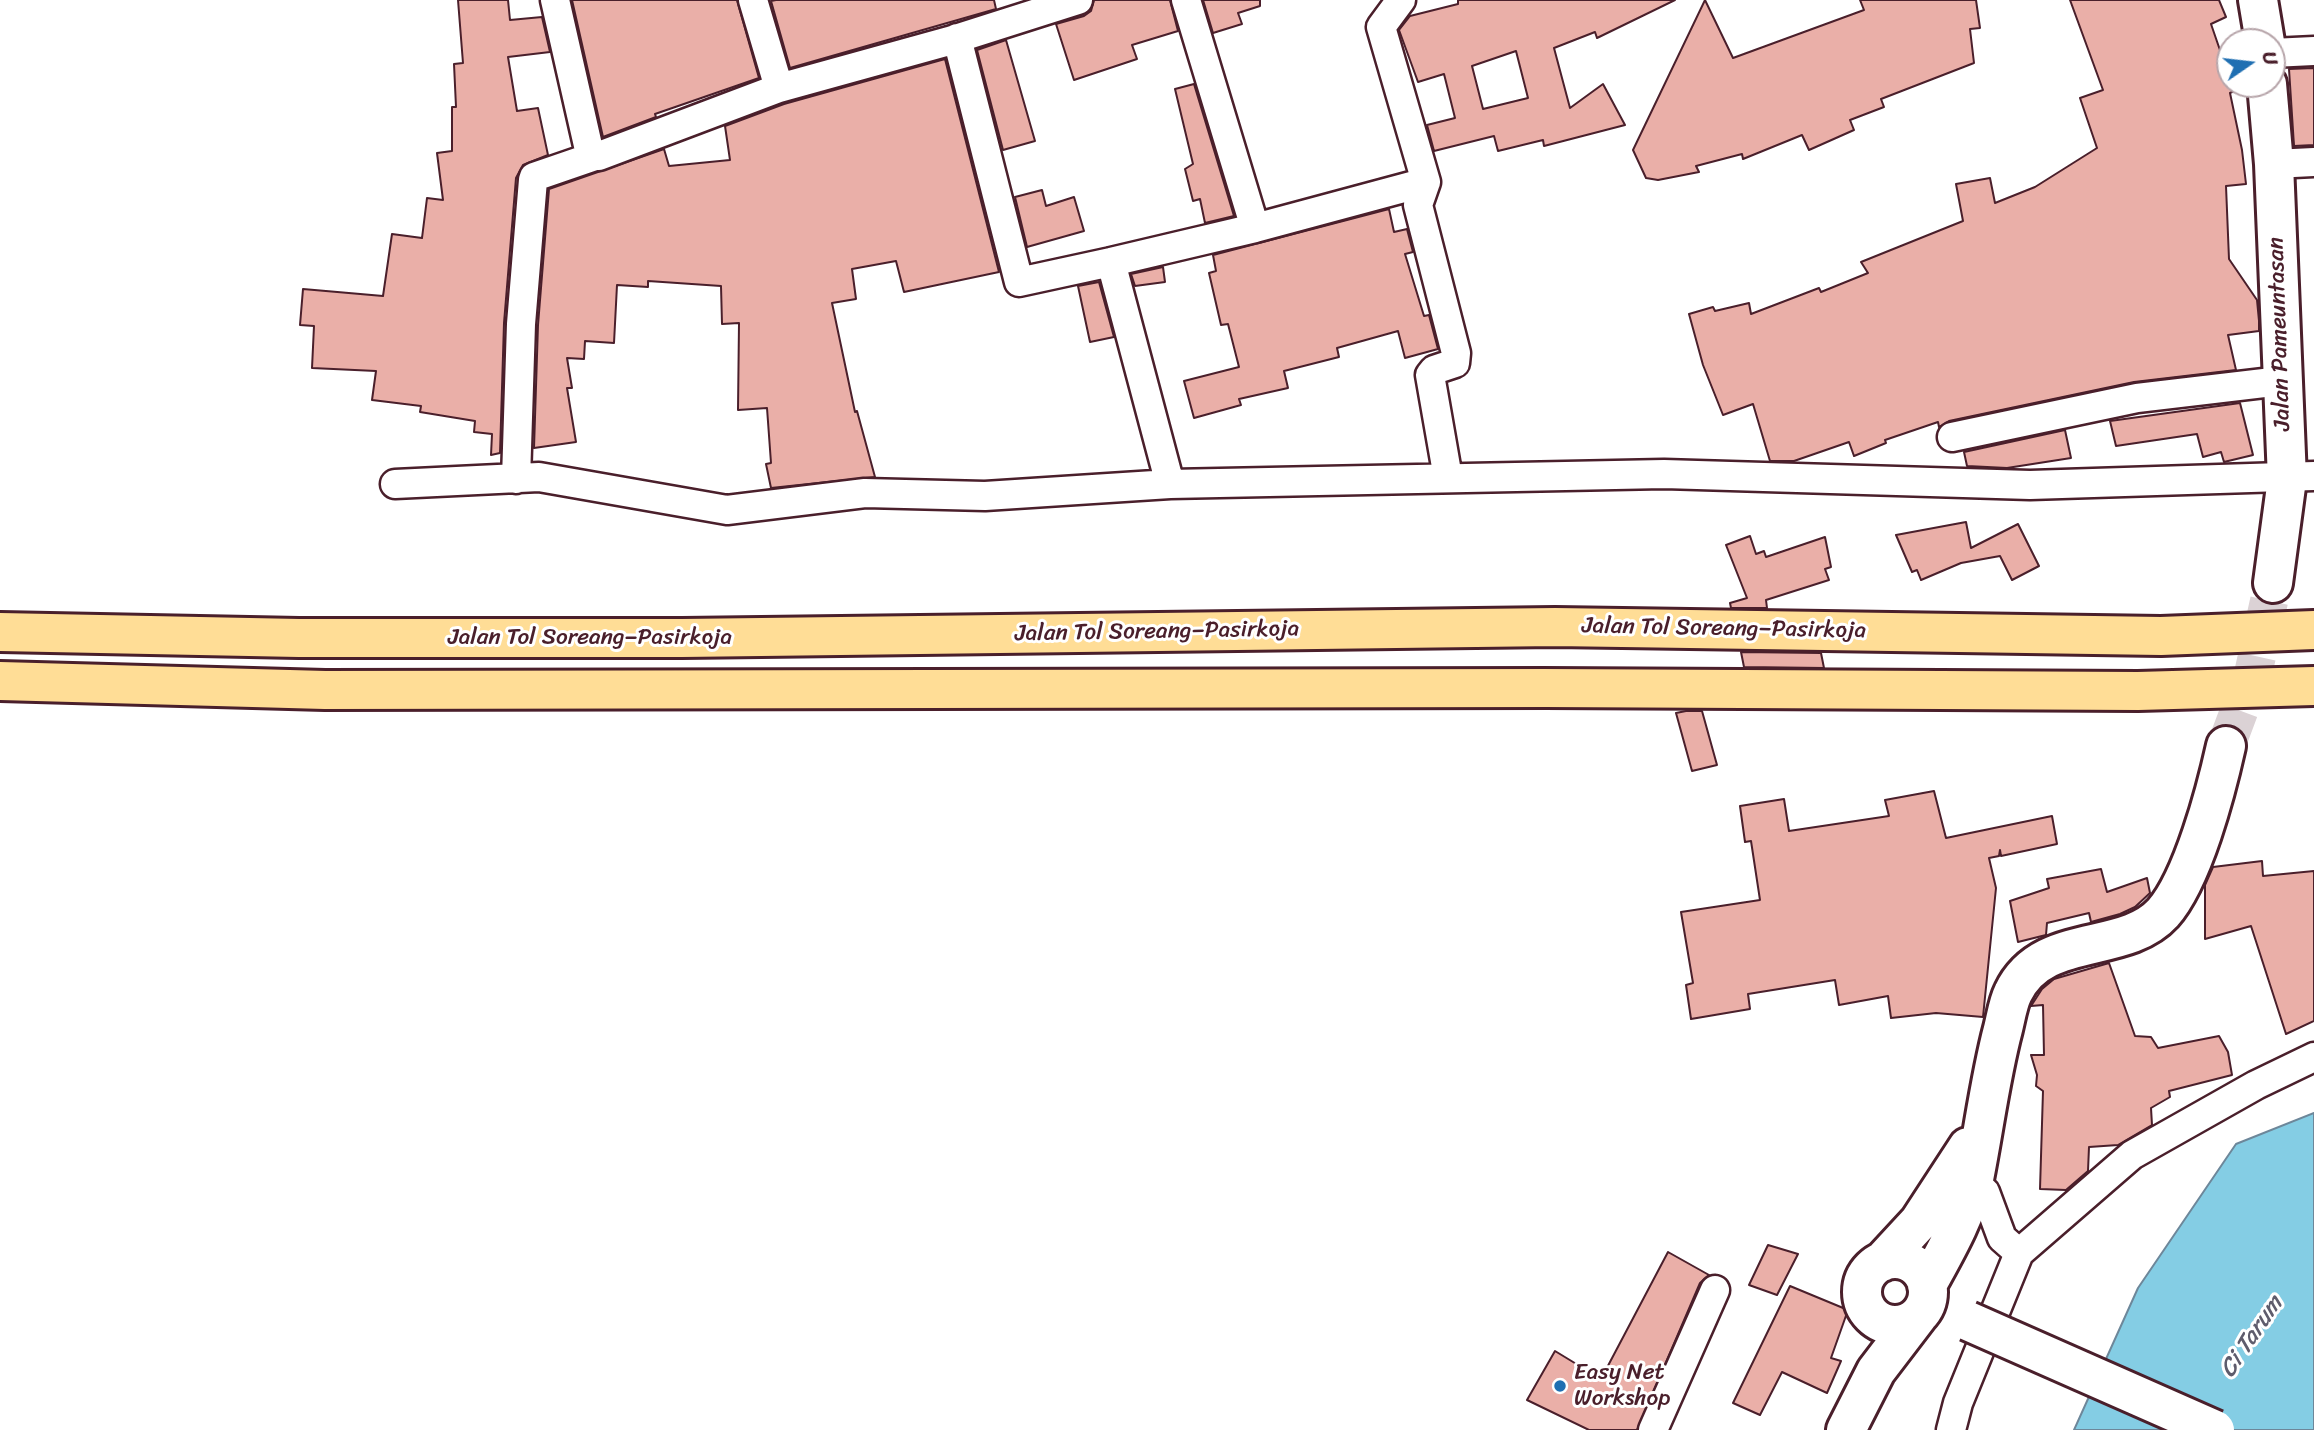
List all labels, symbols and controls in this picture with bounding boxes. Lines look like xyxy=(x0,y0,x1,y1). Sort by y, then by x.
north arrow xyxy=(2216,28,2286,98)
text: U xyxy=(2252,48,2287,68)
street label: Jalan Pameuntasan xyxy=(2263,237,2297,431)
street label: Jalan Tol Soreang–Pasirkoja xyxy=(1582,613,1866,645)
street label: Jalan Tol Soreang–Pasirkoja xyxy=(1015,616,1299,648)
street label: Jalan Tol Soreang–Pasirkoja xyxy=(448,624,732,652)
water label: Ci Tarum xyxy=(2214,1291,2290,1383)
place label: Easy Net Workshop xyxy=(1574,1359,1670,1413)
marker: Easy Net Workshop xyxy=(1552,1378,1568,1394)

